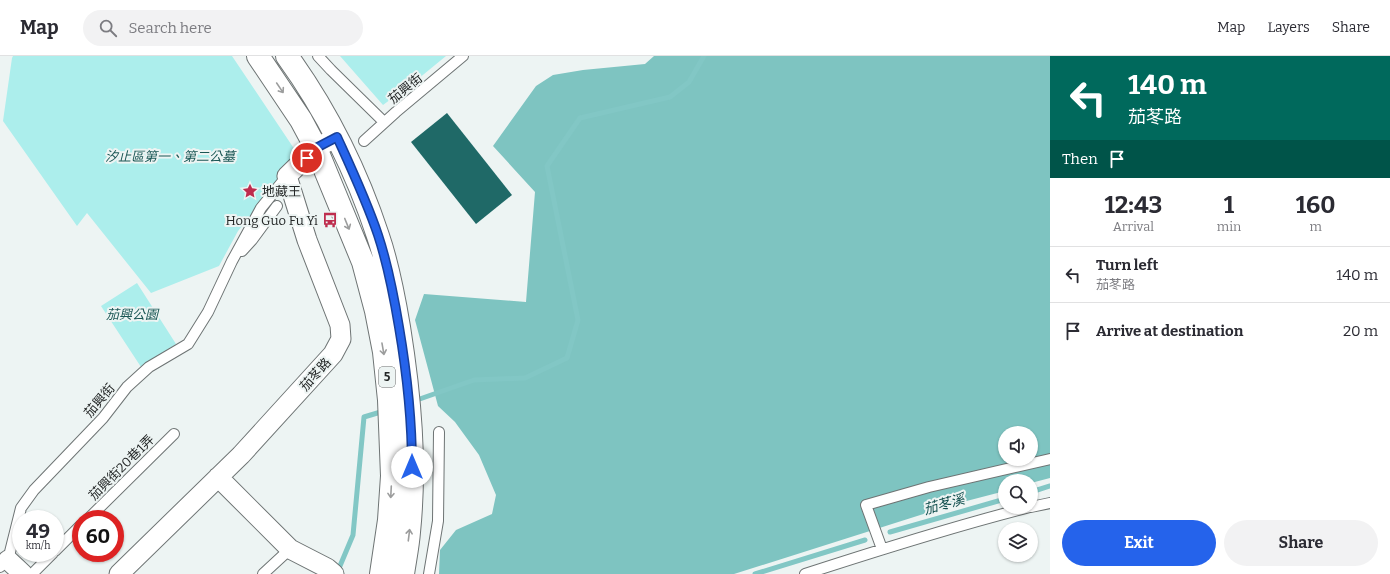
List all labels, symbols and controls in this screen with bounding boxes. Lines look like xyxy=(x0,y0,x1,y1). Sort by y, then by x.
search box xyxy=(83,10,363,46)
text: Map xyxy=(20,16,59,39)
icon: search xyxy=(97,17,119,39)
text: Search here xyxy=(129,19,212,37)
text: Map xyxy=(1217,19,1245,36)
text: Layers xyxy=(1267,19,1310,36)
text: Share xyxy=(1332,19,1370,36)
text: 140 m xyxy=(1128,68,1207,101)
street label: 茄興街 xyxy=(385,70,425,106)
icon: left xyxy=(1062,72,1114,124)
one-way arrow xyxy=(276,82,284,93)
text: 茄苳路 xyxy=(1128,106,1182,128)
pin xyxy=(290,141,324,175)
icon: arrive xyxy=(296,147,318,169)
icon: arrive xyxy=(1106,148,1128,170)
park label: 汐止區第一、第二公墓 xyxy=(105,149,237,164)
text: Then xyxy=(1062,150,1098,168)
place icon: 地藏王 xyxy=(241,182,259,200)
place label: 地藏王 xyxy=(262,184,301,199)
text: 12:43 xyxy=(1104,191,1162,219)
text: 1 xyxy=(1224,191,1234,219)
text: 160 xyxy=(1296,191,1336,219)
bus stop icon: Hong Guo Fu Yi xyxy=(321,211,339,229)
place label: Hong Guo Fu Yi xyxy=(225,213,318,228)
one-way arrow xyxy=(344,217,352,229)
text: Arrival xyxy=(1113,219,1154,234)
text: min xyxy=(1217,219,1241,234)
text: m xyxy=(1309,219,1322,234)
text: Turn left xyxy=(1096,256,1158,274)
icon: left xyxy=(1062,264,1084,286)
text: 140 m xyxy=(1336,266,1378,284)
text: 茄苳路 xyxy=(1096,277,1135,292)
park label: 茄興公園 xyxy=(106,307,160,322)
icon: arrive xyxy=(1062,320,1084,342)
text: Arrive at destination xyxy=(1096,322,1243,340)
text: 20 m xyxy=(1343,322,1378,340)
one-way arrow xyxy=(379,342,387,355)
street label: 茄苳路 xyxy=(297,355,334,394)
road number: 5 xyxy=(379,367,395,387)
street label: 茄興街 xyxy=(81,381,118,420)
map controls xyxy=(998,426,1038,562)
button: sound xyxy=(998,426,1038,466)
street label: 茄興街20巷1弄 xyxy=(86,432,157,503)
position arrow xyxy=(391,446,433,488)
button: search xyxy=(998,474,1038,514)
one-way arrow xyxy=(387,485,394,498)
water label: 茄苳溪 xyxy=(922,490,969,518)
speed limit sign: 60 xyxy=(72,510,124,562)
text: 49 xyxy=(26,519,50,543)
button: Exit xyxy=(1062,520,1216,566)
button: Share xyxy=(1224,520,1378,566)
button: layers xyxy=(998,522,1038,562)
one-way arrow xyxy=(405,529,412,542)
text: km/h xyxy=(26,540,50,552)

